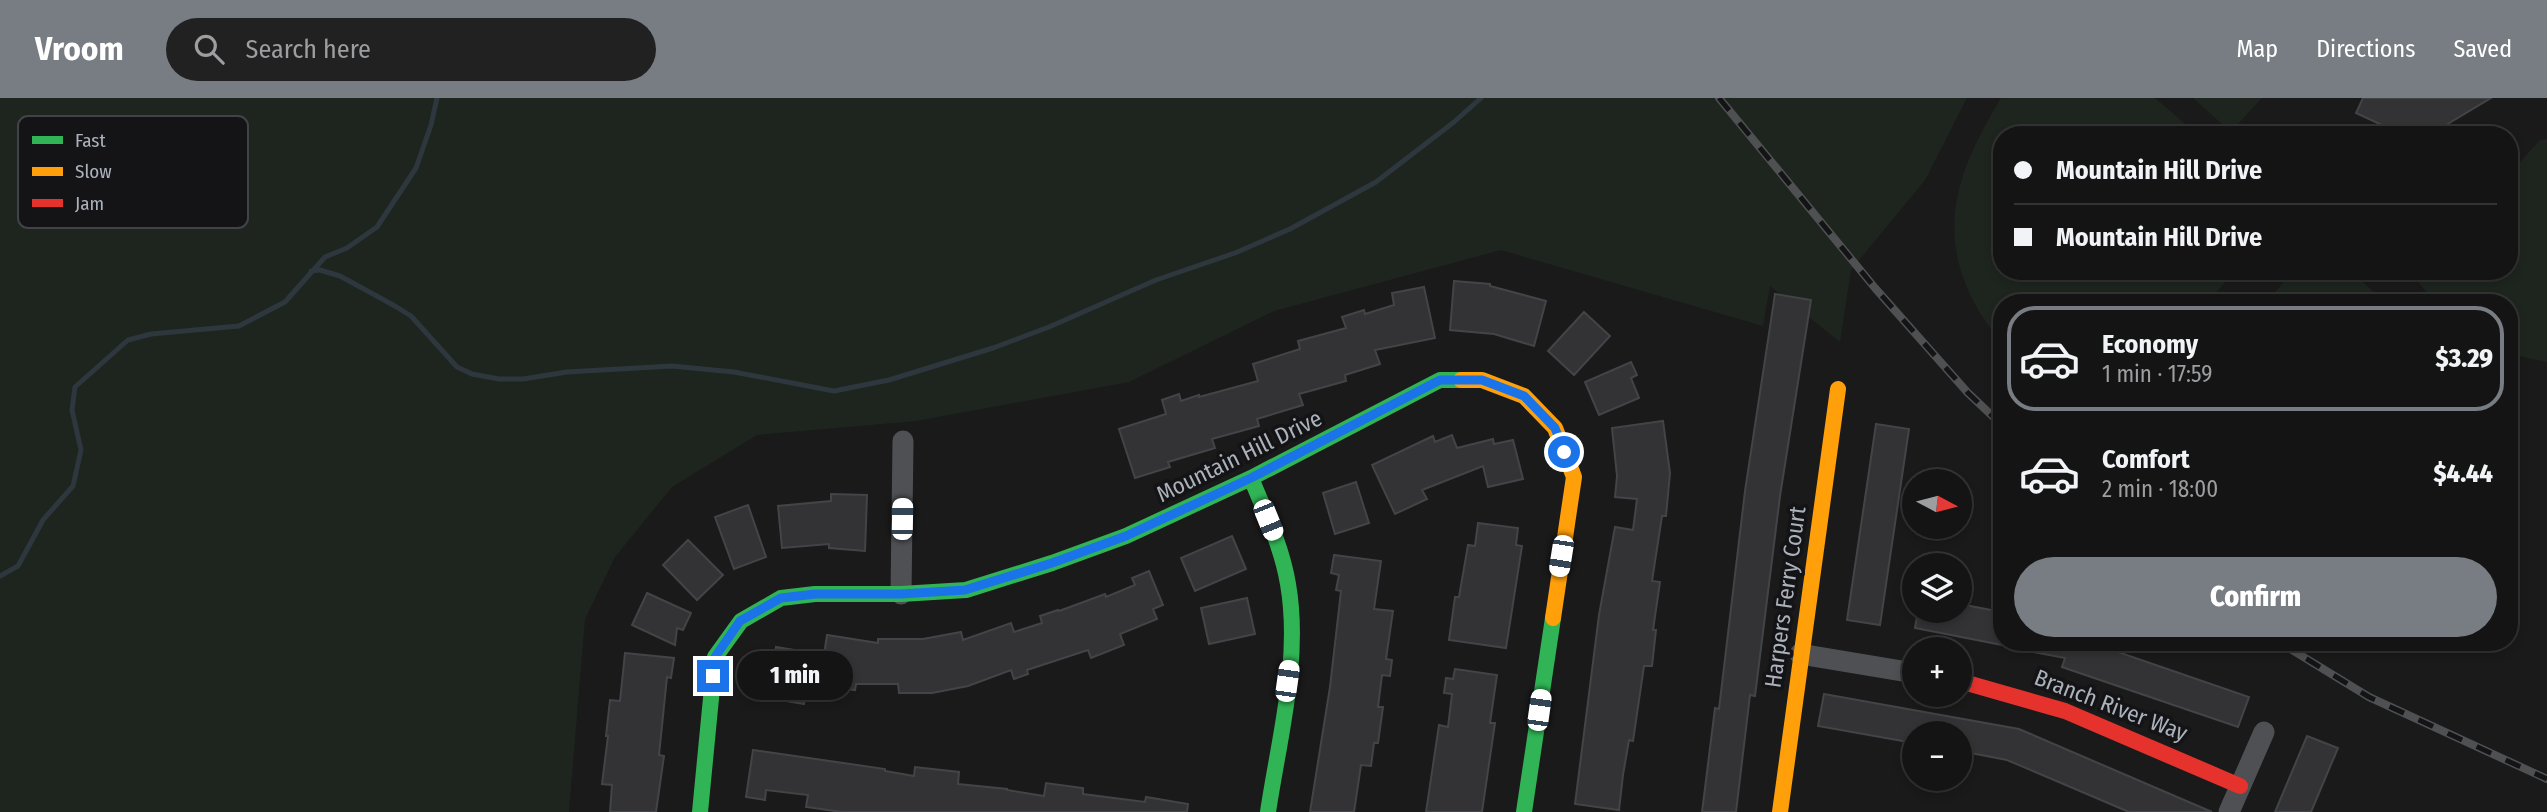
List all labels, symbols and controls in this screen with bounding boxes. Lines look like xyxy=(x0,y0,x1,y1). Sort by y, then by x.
search box xyxy=(166,18,656,81)
text: Vroom xyxy=(35,29,124,69)
icon: search xyxy=(190,30,228,68)
text: Search here xyxy=(246,34,371,65)
text: Map xyxy=(2237,35,2278,63)
text: Directions xyxy=(2316,35,2415,63)
text: Saved xyxy=(2453,35,2512,63)
legend xyxy=(18,116,248,228)
text: Fast xyxy=(75,129,106,152)
text: Mountain Hill Drive xyxy=(2056,155,2262,186)
text: Slow xyxy=(75,160,112,183)
text: Jam xyxy=(75,192,104,215)
text: Mountain Hill Drive xyxy=(2056,222,2262,253)
icon: car xyxy=(2018,327,2081,390)
text: Economy xyxy=(2102,329,2198,360)
text: $3.29 xyxy=(2436,343,2493,374)
text: 1 min · 17:59 xyxy=(2102,360,2212,388)
street label: Mountain Hill Drive xyxy=(1152,404,1326,508)
route start xyxy=(1548,436,1580,468)
icon: car xyxy=(2018,442,2081,505)
text: Comfort xyxy=(2102,444,2190,475)
text: $4.44 xyxy=(2433,458,2493,489)
north arrow xyxy=(1902,469,1972,539)
map controls xyxy=(1902,469,1972,791)
text: 2 min · 18:00 xyxy=(2102,475,2218,503)
car xyxy=(1251,497,1286,543)
car xyxy=(892,498,913,540)
street label: Harpers Ferry Court xyxy=(1758,504,1812,690)
car xyxy=(1548,534,1575,578)
button: layers xyxy=(1902,553,1972,623)
button: Confirm xyxy=(2014,557,2497,637)
button: + xyxy=(1902,637,1972,707)
callout: 1 min xyxy=(738,652,853,700)
car xyxy=(1274,659,1301,703)
route end xyxy=(697,660,729,692)
text: 1 min xyxy=(770,661,820,689)
street label: Branch River Way xyxy=(2031,663,2192,747)
car xyxy=(1526,688,1553,732)
button: − xyxy=(1902,721,1972,791)

